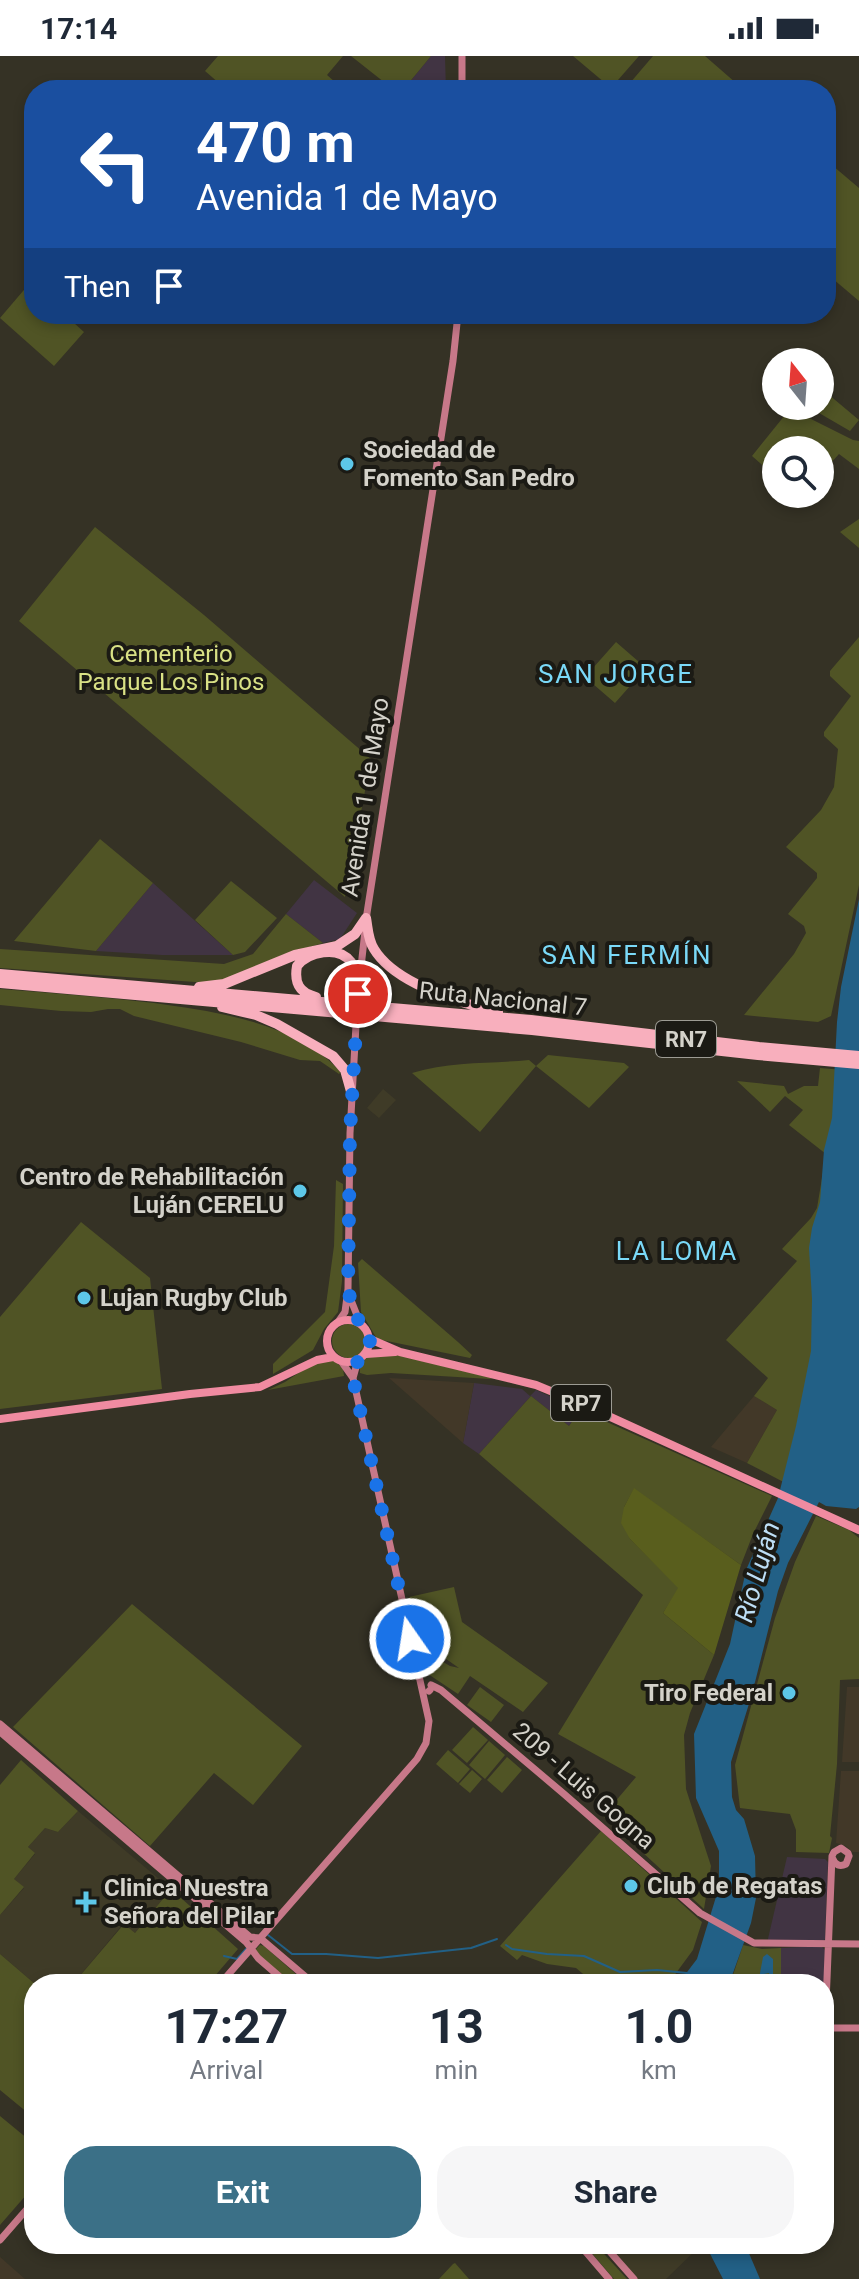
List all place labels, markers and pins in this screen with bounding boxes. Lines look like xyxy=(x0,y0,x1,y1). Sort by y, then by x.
place label: Sociedad de Fomento San Pedro xyxy=(363,436,575,492)
marker: Sociedad de Fomento San Pedro xyxy=(338,455,356,473)
pin xyxy=(324,960,392,1028)
place label: Centro de Rehabilitación Luján CERELU xyxy=(19,1163,284,1219)
marker: Centro de Rehabilitación Luján CERELU xyxy=(291,1182,309,1200)
place label: Lujan Rugby Club xyxy=(100,1284,288,1312)
marker: Lujan Rugby Club xyxy=(75,1289,93,1307)
place label: Tiro Federal xyxy=(644,1679,773,1707)
marker: Tiro Federal xyxy=(780,1684,798,1702)
place label: Club de Regatas xyxy=(647,1872,823,1900)
place label: Clinica Nuestra Señora del Pilar xyxy=(104,1874,275,1930)
marker: Club de Regatas xyxy=(622,1877,640,1895)
marker: Clinica Nuestra Señora del Pilar xyxy=(75,1891,97,1913)

